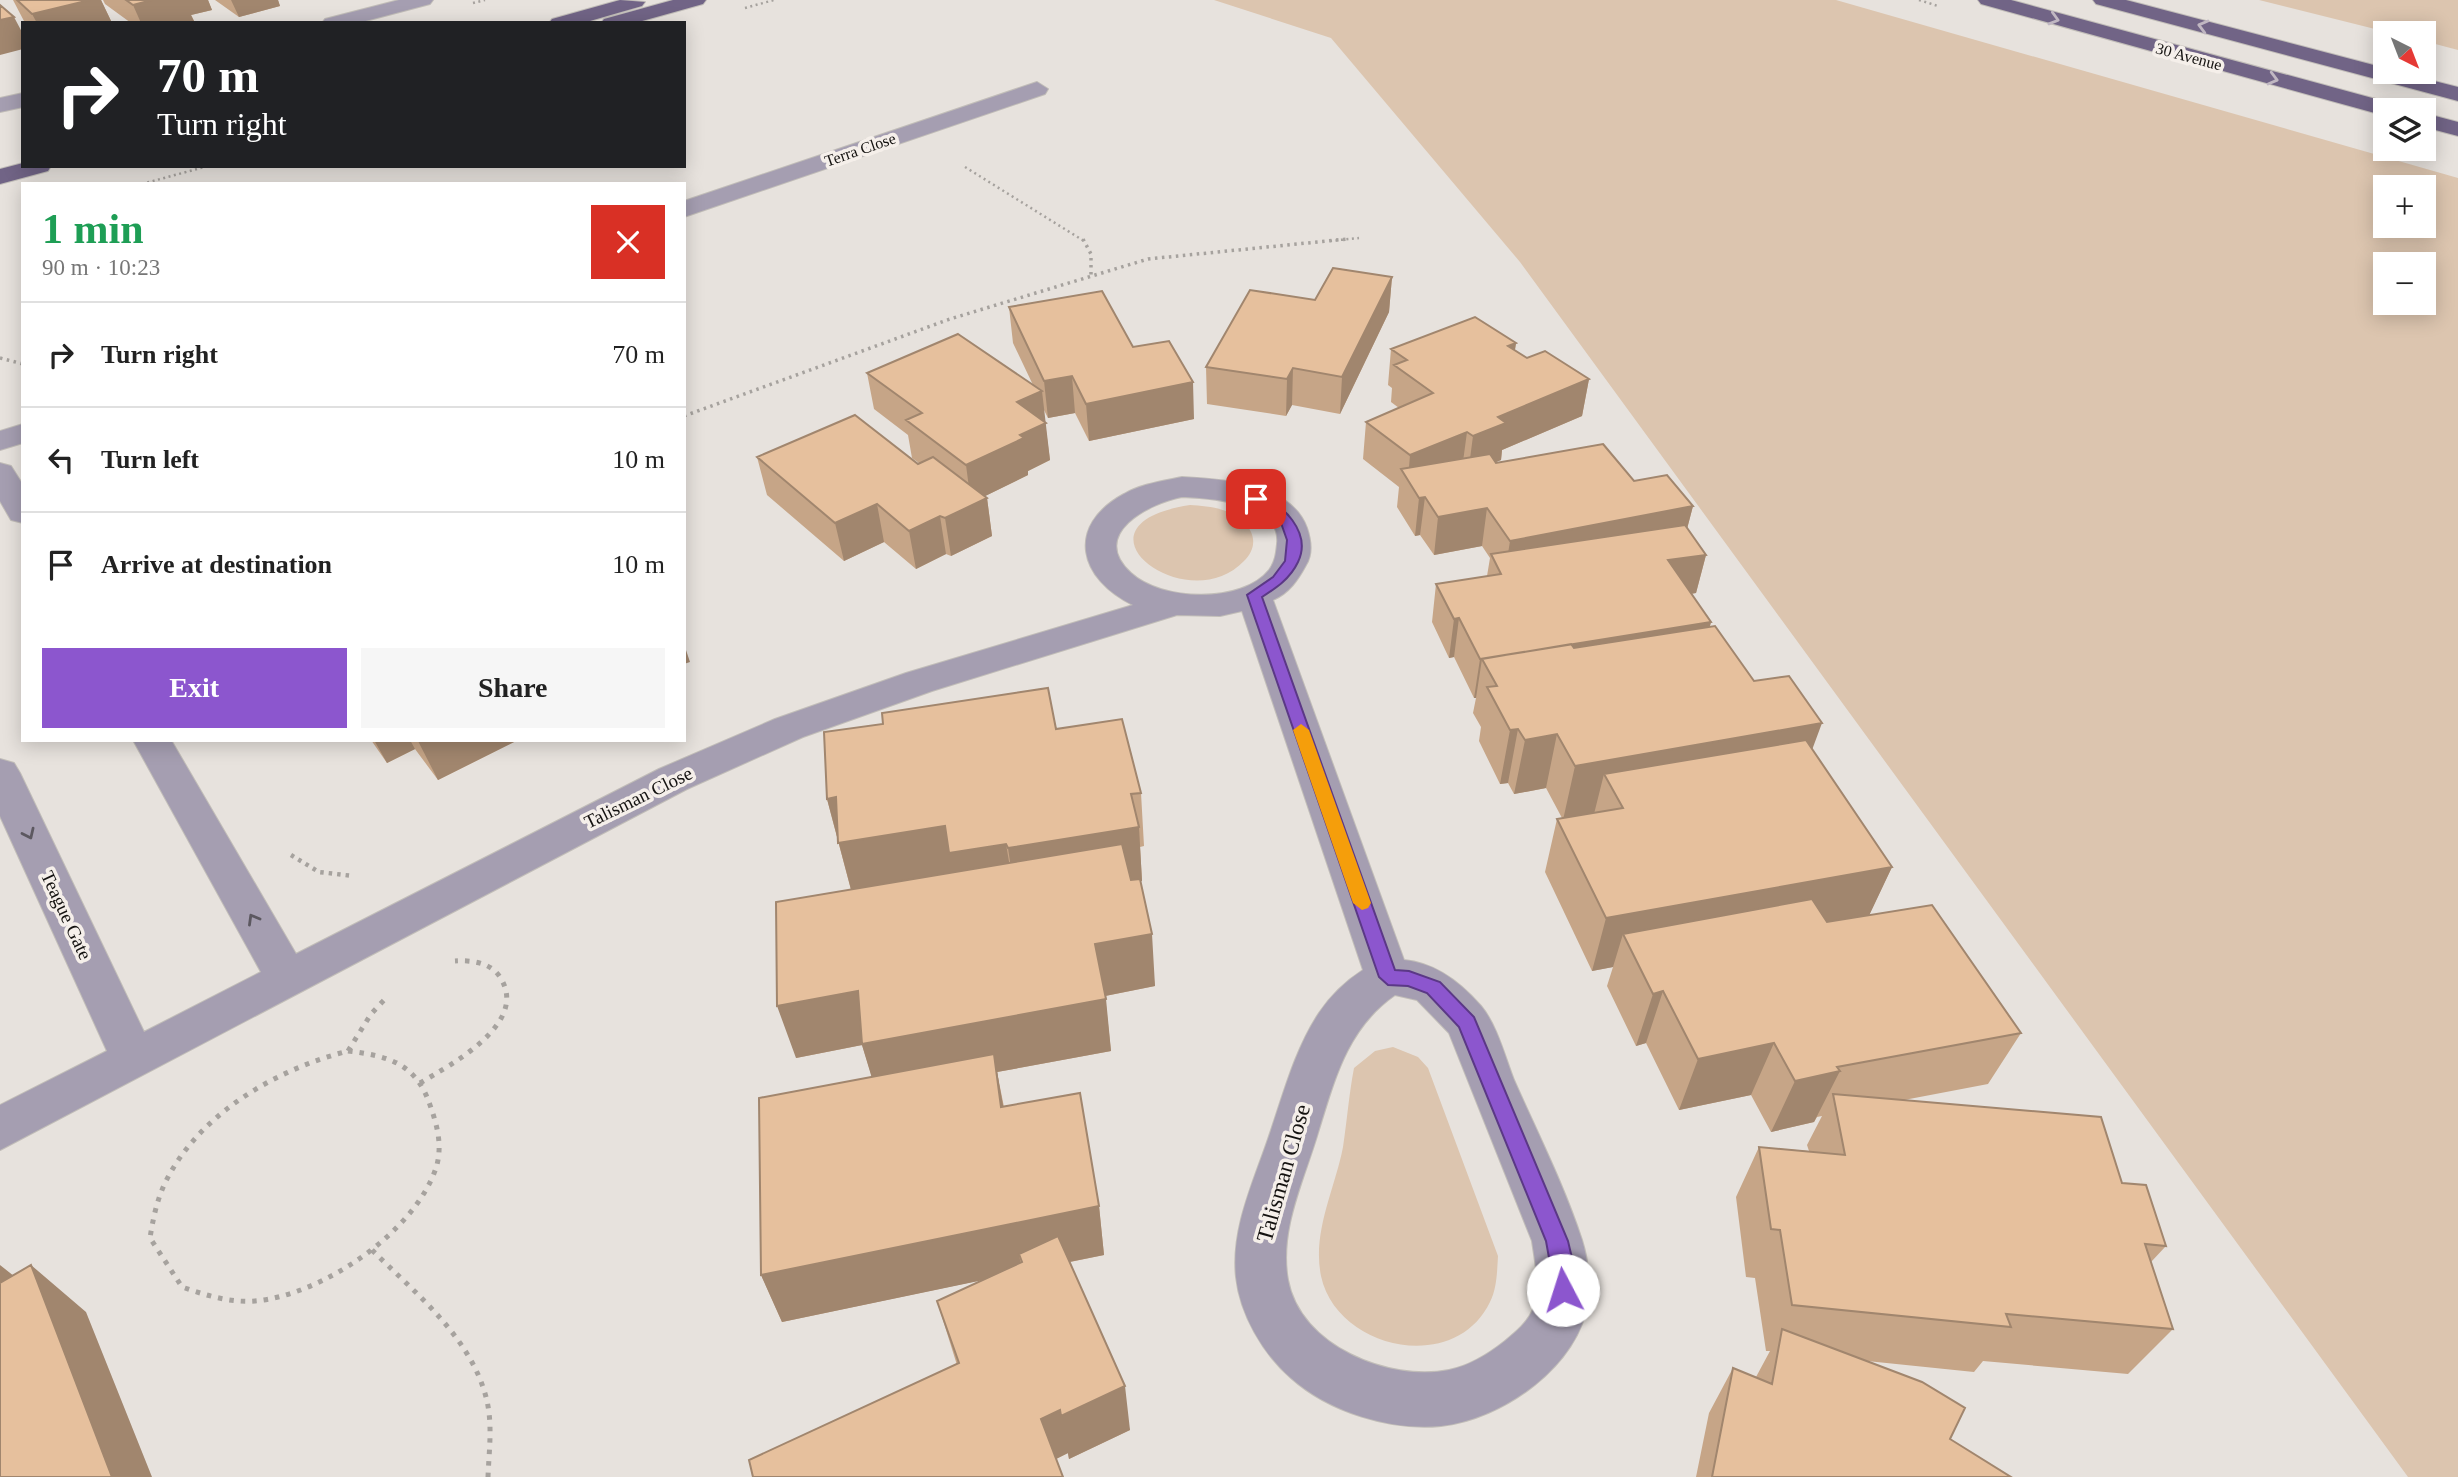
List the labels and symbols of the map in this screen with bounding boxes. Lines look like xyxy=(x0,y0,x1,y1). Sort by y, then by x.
one-way arrow xyxy=(2048,10,2060,25)
one-way arrow xyxy=(2197,20,2209,34)
north arrow xyxy=(2373,21,2436,84)
street label: 30 Avenue xyxy=(2154,40,2224,73)
one-way arrow xyxy=(2267,70,2279,85)
street label: Terra Close xyxy=(822,129,898,170)
pin xyxy=(1226,469,1286,529)
street label: Talisman Close xyxy=(581,762,696,833)
one-way arrow xyxy=(21,827,35,840)
street label: Teague Gate xyxy=(37,868,96,963)
one-way arrow xyxy=(248,913,261,926)
street label: Talisman Close xyxy=(1252,1101,1315,1245)
position arrow xyxy=(1526,1253,1600,1327)

